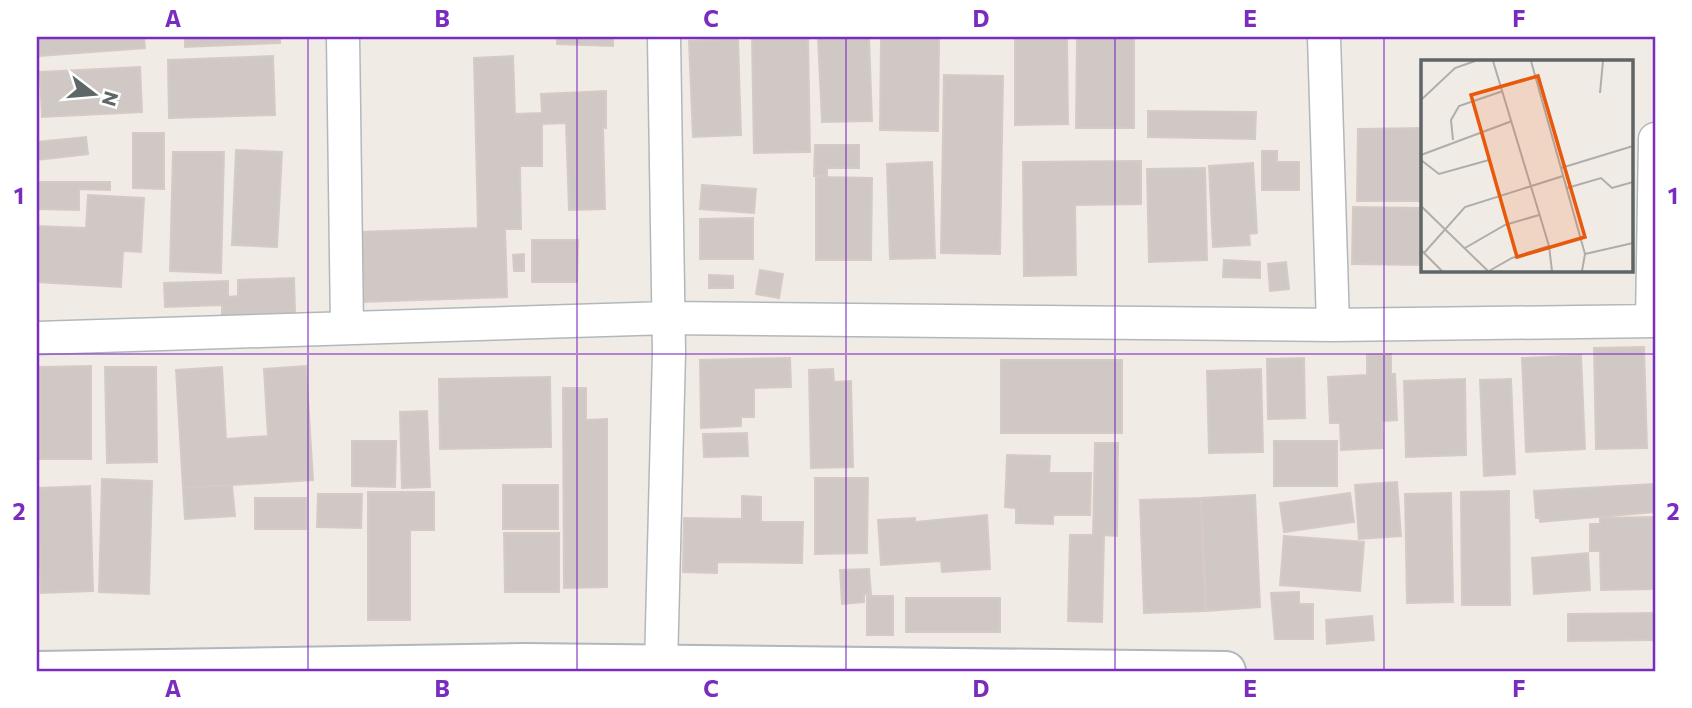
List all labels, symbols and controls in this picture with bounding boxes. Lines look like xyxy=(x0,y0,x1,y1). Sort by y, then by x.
text: A xyxy=(165,4,182,32)
text: B xyxy=(434,4,450,32)
text: C xyxy=(703,4,719,32)
text: D xyxy=(973,4,990,32)
text: E xyxy=(1243,4,1257,32)
text: F xyxy=(1512,4,1526,32)
north arrow xyxy=(60,60,130,130)
inset map xyxy=(1421,60,1632,271)
text: N xyxy=(98,89,124,109)
text: 1 xyxy=(14,181,24,209)
text: 1 xyxy=(1668,181,1678,209)
text: 2 xyxy=(12,497,26,525)
text: 2 xyxy=(1666,497,1680,525)
text: A xyxy=(165,674,182,702)
text: B xyxy=(434,674,450,702)
text: C xyxy=(703,674,719,702)
text: D xyxy=(973,674,990,702)
text: E xyxy=(1243,674,1257,702)
text: F xyxy=(1512,674,1526,702)

